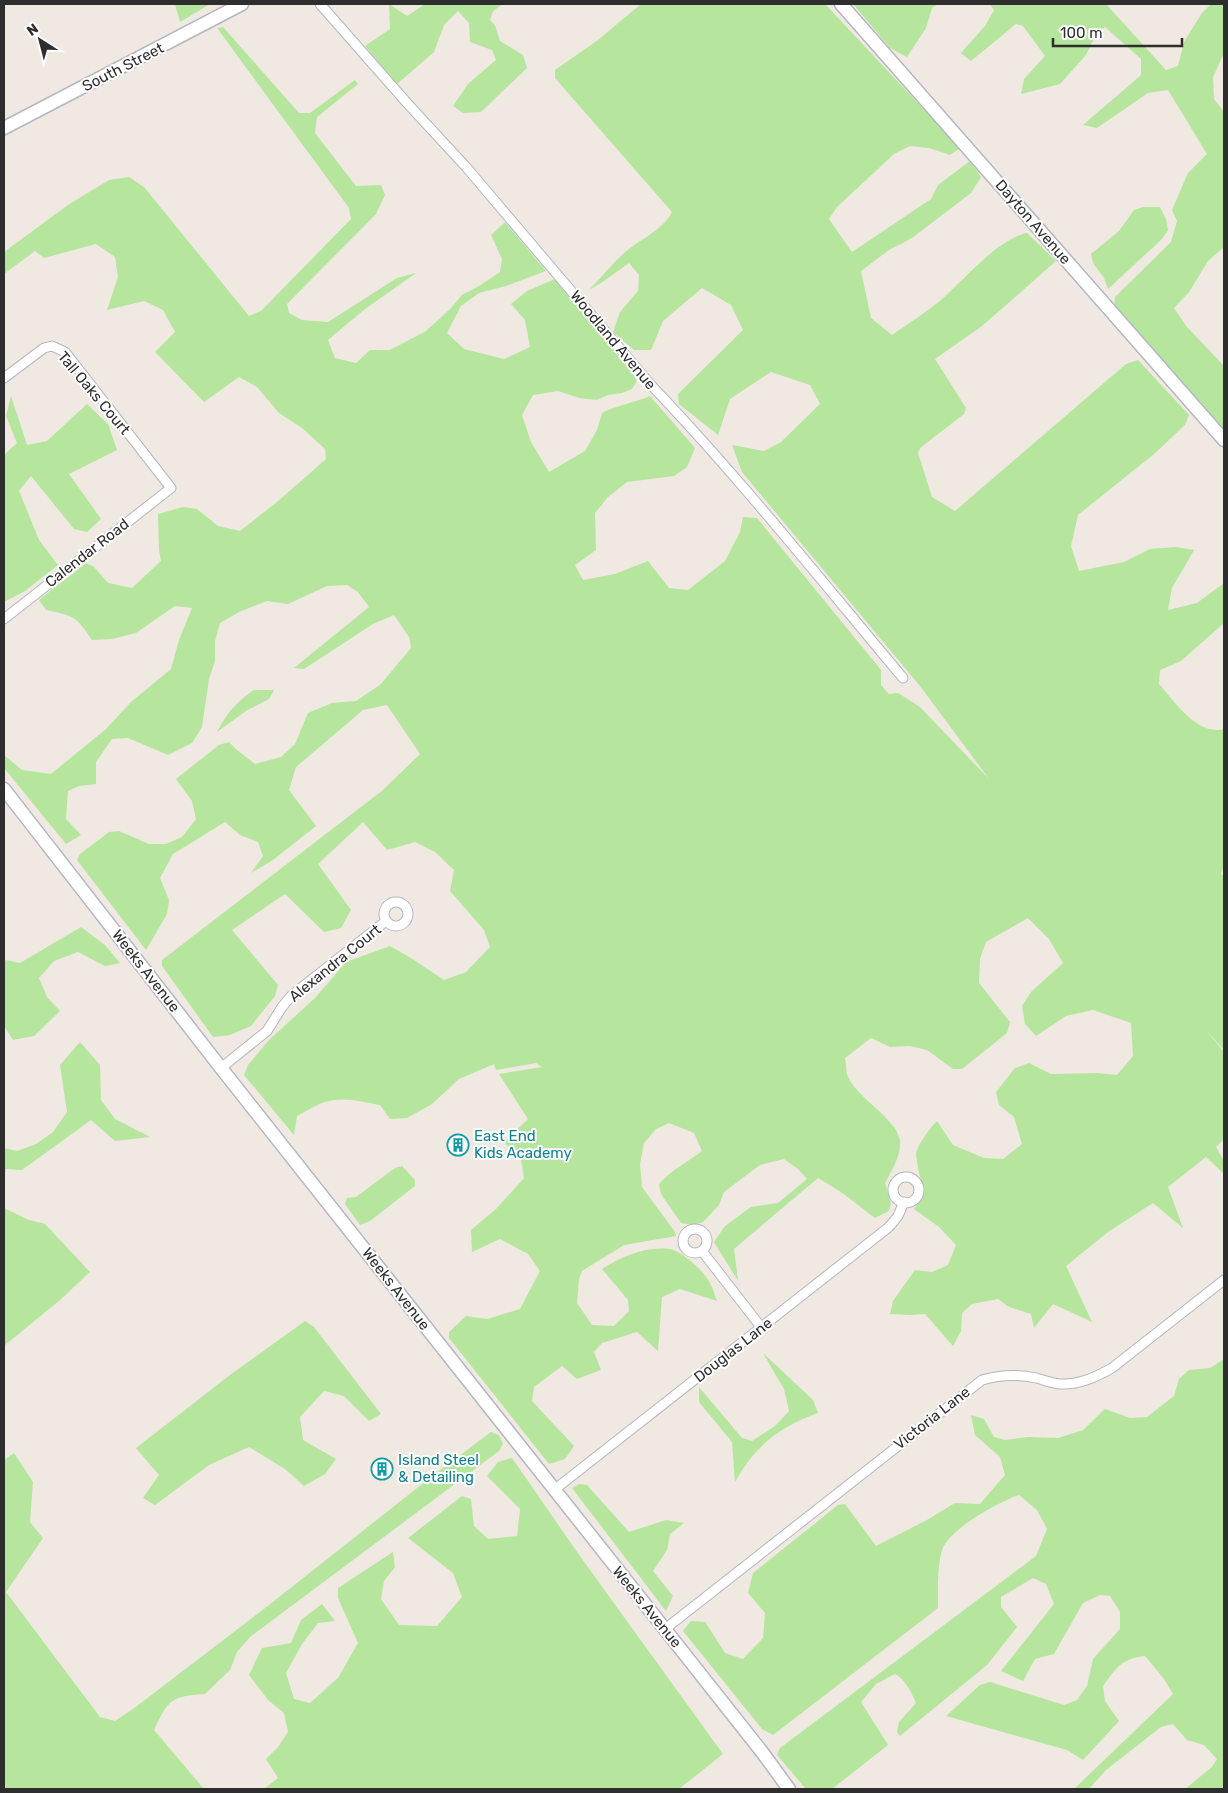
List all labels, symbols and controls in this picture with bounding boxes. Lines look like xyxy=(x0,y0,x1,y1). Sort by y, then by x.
north arrow xyxy=(15,15,65,65)
scale bar xyxy=(1053,15,1182,47)
text: N xyxy=(24,20,42,40)
text: 100 m xyxy=(1060,24,1102,42)
street label: South Street xyxy=(79,39,167,95)
street label: Dayton Avenue xyxy=(991,176,1075,268)
street label: Woodland Avenue xyxy=(566,287,660,393)
street label: Tall Oaks Court xyxy=(54,348,134,438)
street label: Calendar Road xyxy=(42,515,132,591)
street label: Alexandra Court xyxy=(285,920,385,1006)
street label: Weeks Avenue xyxy=(108,926,184,1016)
place label: East End Kids Academy xyxy=(474,1127,572,1162)
building icon: East End Kids Academy xyxy=(446,1133,470,1157)
street label: Weeks Avenue xyxy=(358,1244,434,1334)
street label: Douglas Lane xyxy=(690,1314,776,1386)
street label: Victoria Lane xyxy=(890,1383,974,1453)
place label: Island Steel & Detailing xyxy=(398,1451,479,1486)
building icon: Island Steel & Detailing xyxy=(370,1457,394,1481)
street label: Weeks Avenue xyxy=(609,1563,685,1651)

